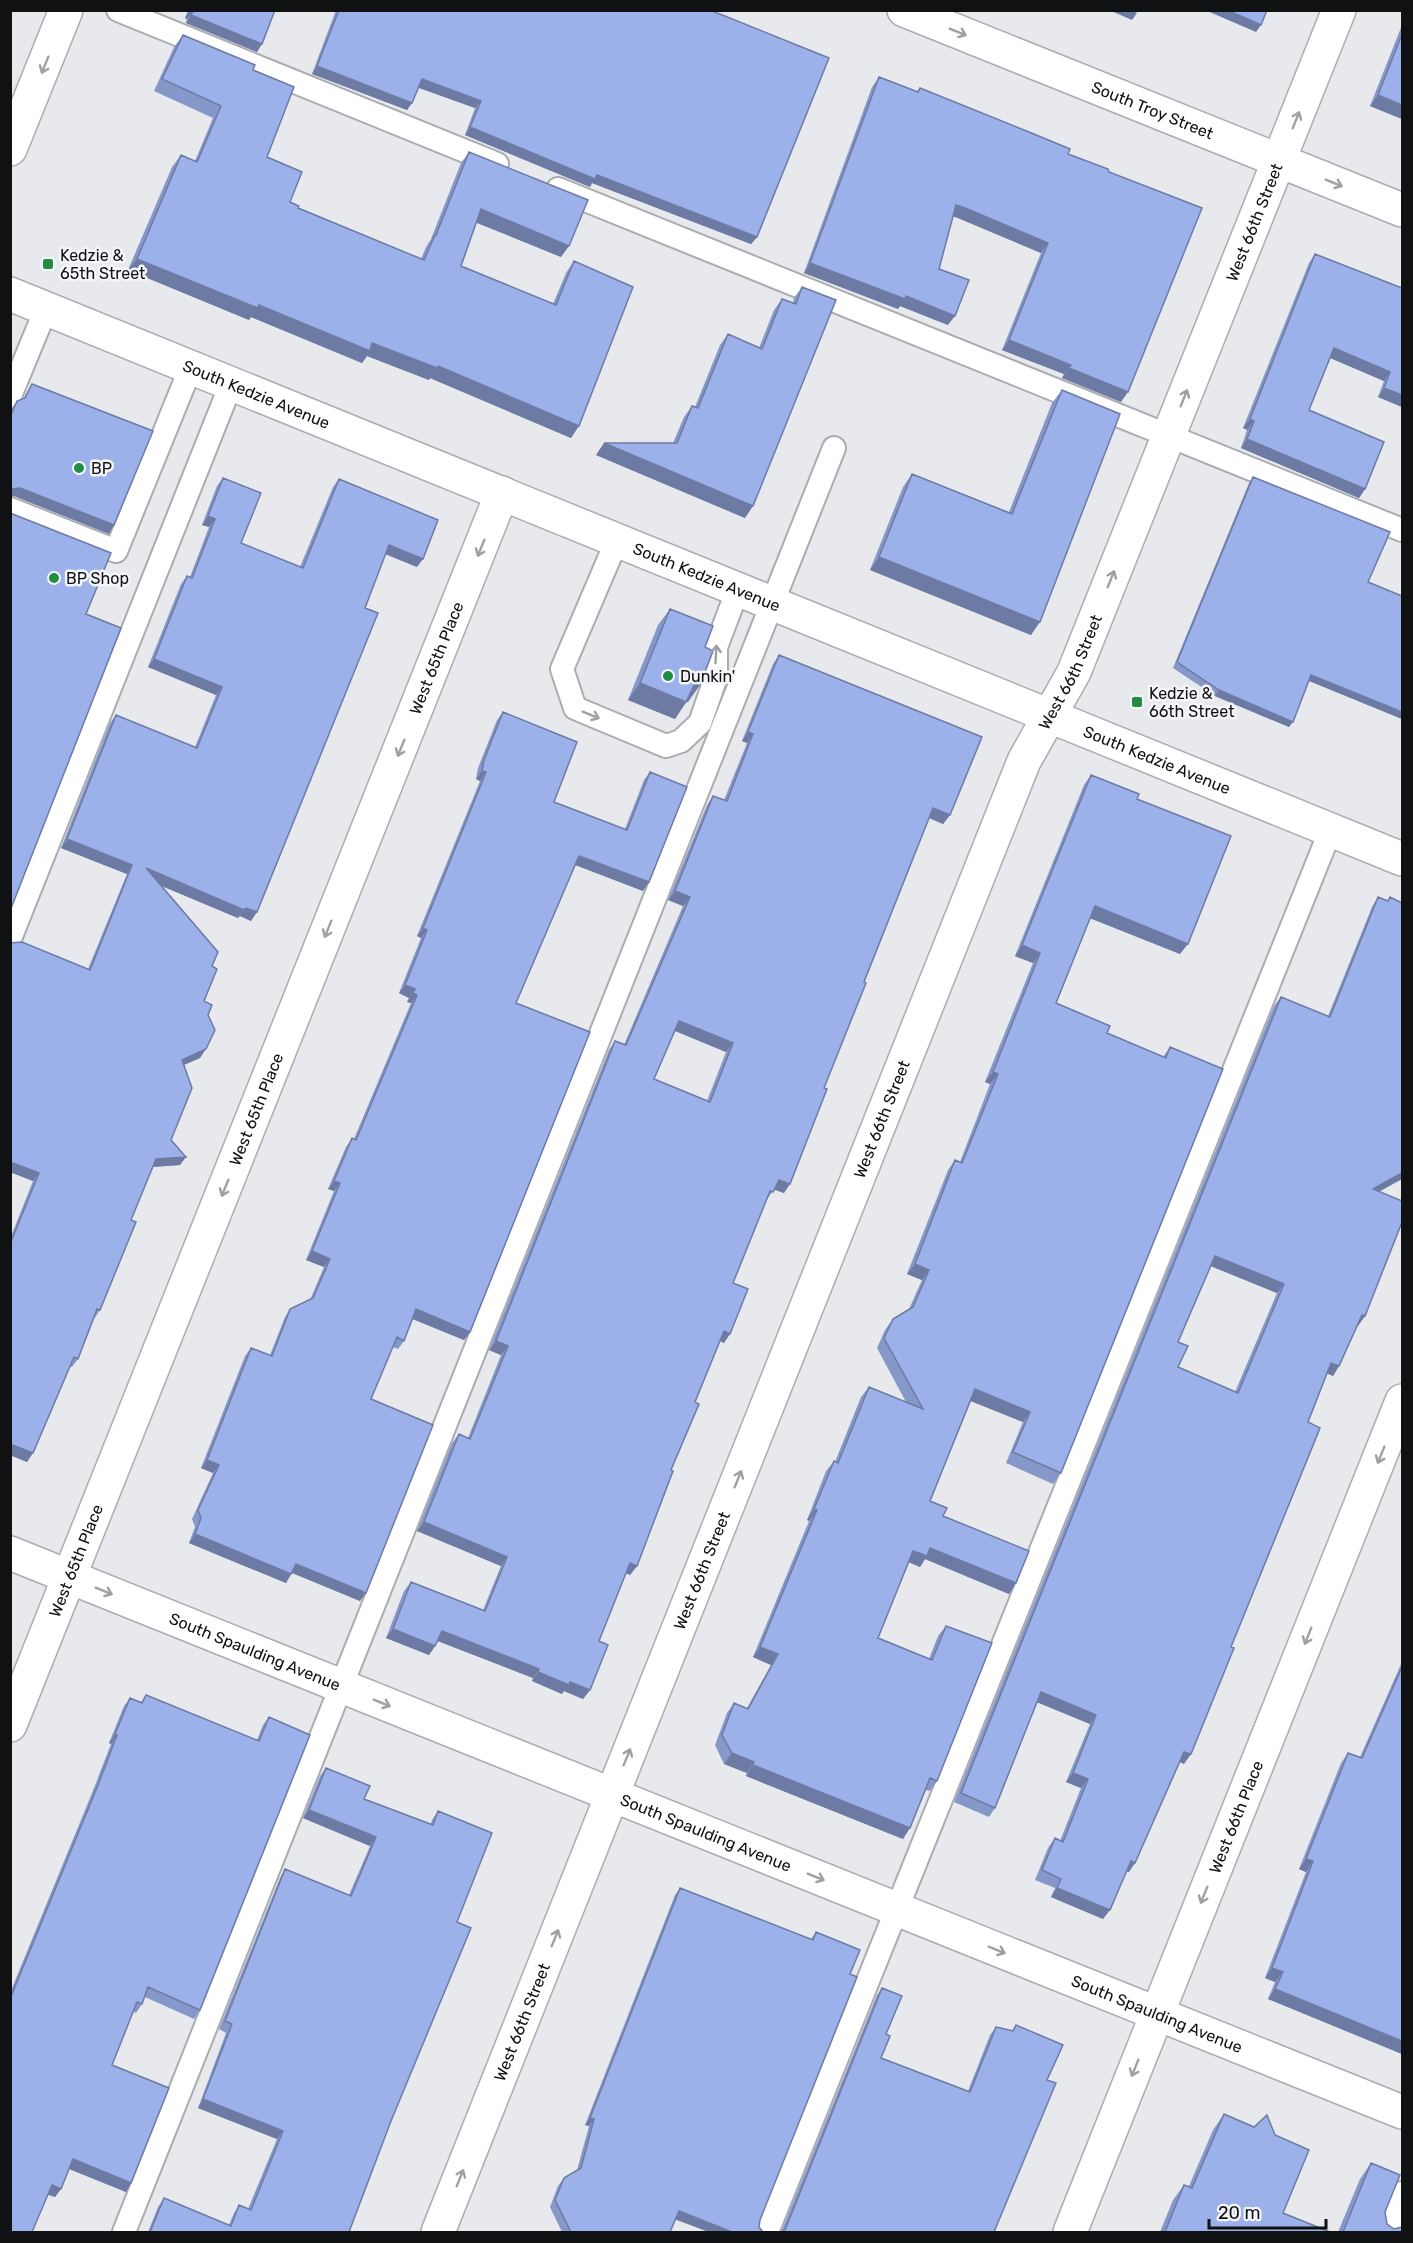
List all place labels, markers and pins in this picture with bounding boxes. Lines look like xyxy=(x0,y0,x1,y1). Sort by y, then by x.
place label: Kedzie & 65th Street xyxy=(60,246,145,283)
marker: Kedzie & 65th Street xyxy=(41,257,55,271)
place label: BP xyxy=(91,459,112,478)
marker: BP xyxy=(72,461,86,475)
place label: BP Shop xyxy=(66,569,129,588)
marker: BP Shop xyxy=(47,571,61,585)
place label: Dunkin' xyxy=(680,667,735,686)
marker: Dunkin' xyxy=(661,669,675,683)
place label: Kedzie & 66th Street xyxy=(1149,684,1234,721)
marker: Kedzie & 66th Street xyxy=(1130,695,1144,709)

